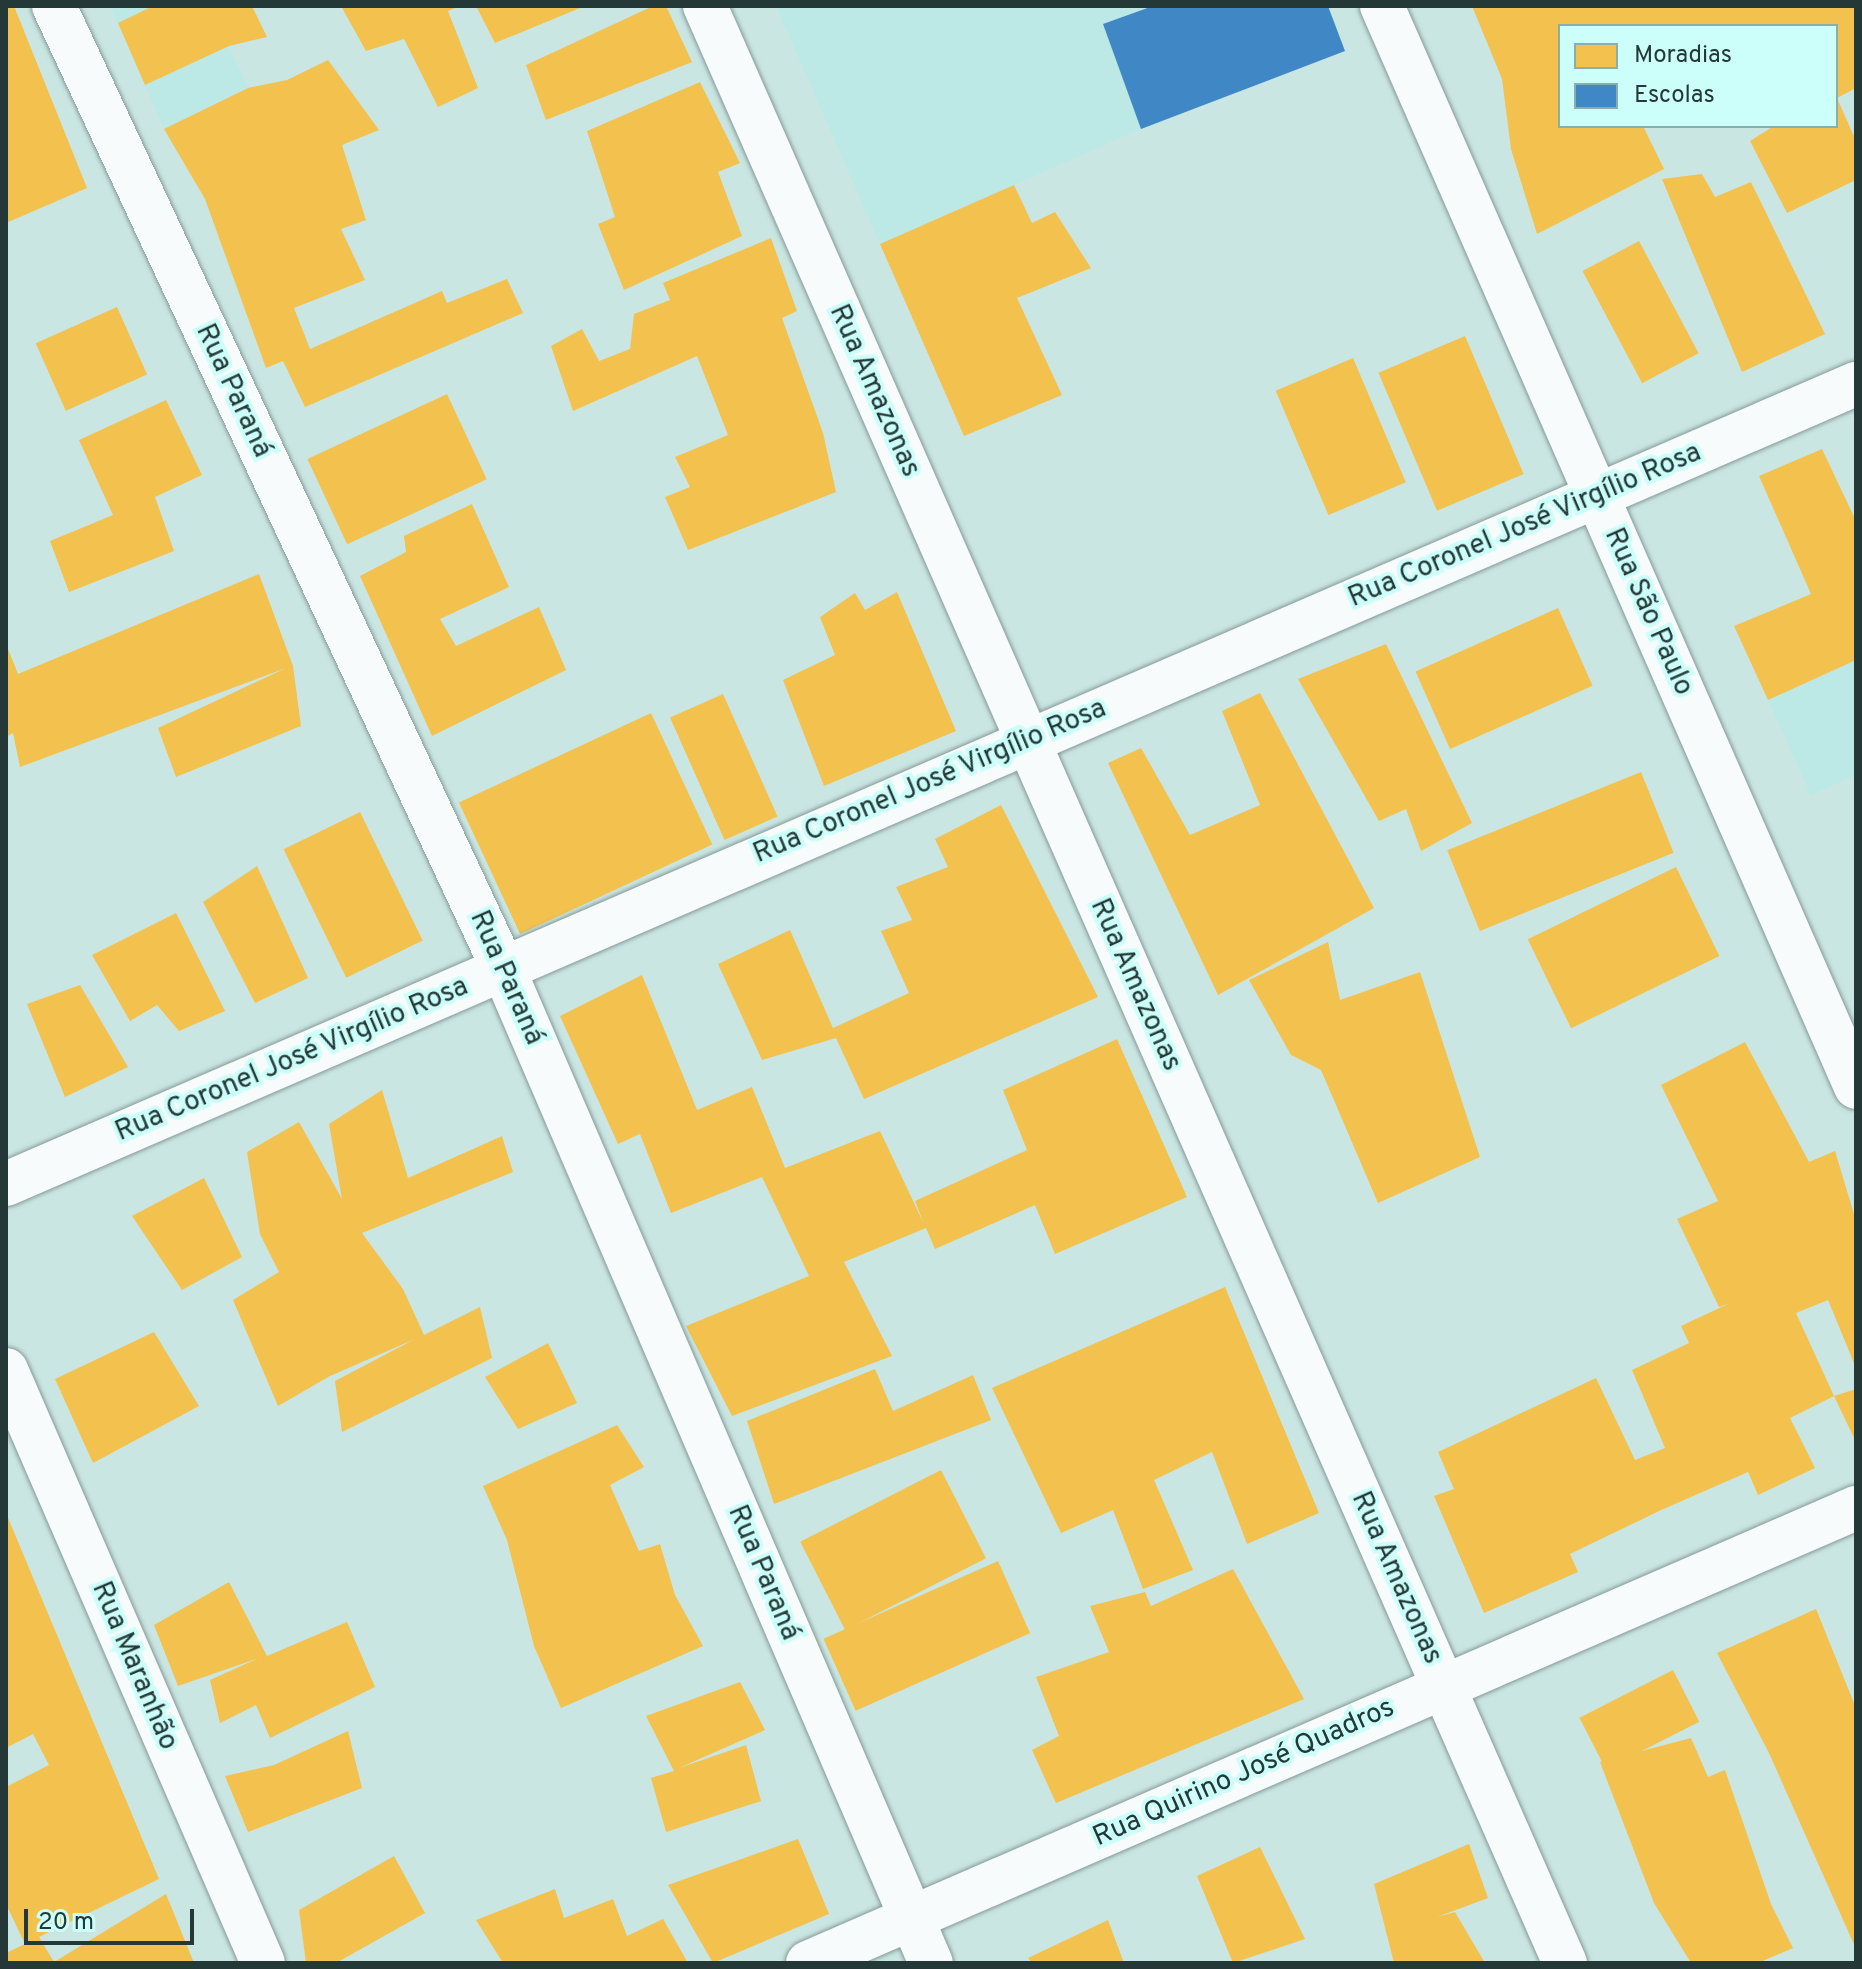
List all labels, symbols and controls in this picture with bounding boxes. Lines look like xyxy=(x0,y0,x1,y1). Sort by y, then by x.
legend xyxy=(1558,24,1838,128)
text: Moradias xyxy=(1634,41,1732,71)
text: Escolas xyxy=(1634,81,1715,111)
street label: Rua Amazonas xyxy=(821,299,927,483)
street label: Rua Paraná xyxy=(187,319,279,463)
street label: Rua Coronel José Virgílio Rosa xyxy=(1343,436,1707,616)
street label: Rua São Paulo xyxy=(1596,523,1700,701)
street label: Rua Coronel José Virgílio Rosa xyxy=(748,692,1112,872)
street label: Rua Amazonas xyxy=(1082,893,1188,1077)
street label: Rua Paraná xyxy=(461,906,551,1050)
street label: Rua Coronel José Virgílio Rosa xyxy=(110,970,474,1150)
street label: Rua Amazonas xyxy=(1343,1486,1449,1670)
street label: Rua Paraná xyxy=(719,1500,807,1646)
street label: Rua Maranhão xyxy=(83,1577,185,1755)
street label: Rua Quirino José Quadros xyxy=(1088,1691,1400,1855)
scale bar xyxy=(28,1893,198,1943)
text: 20 m xyxy=(38,1908,94,1938)

